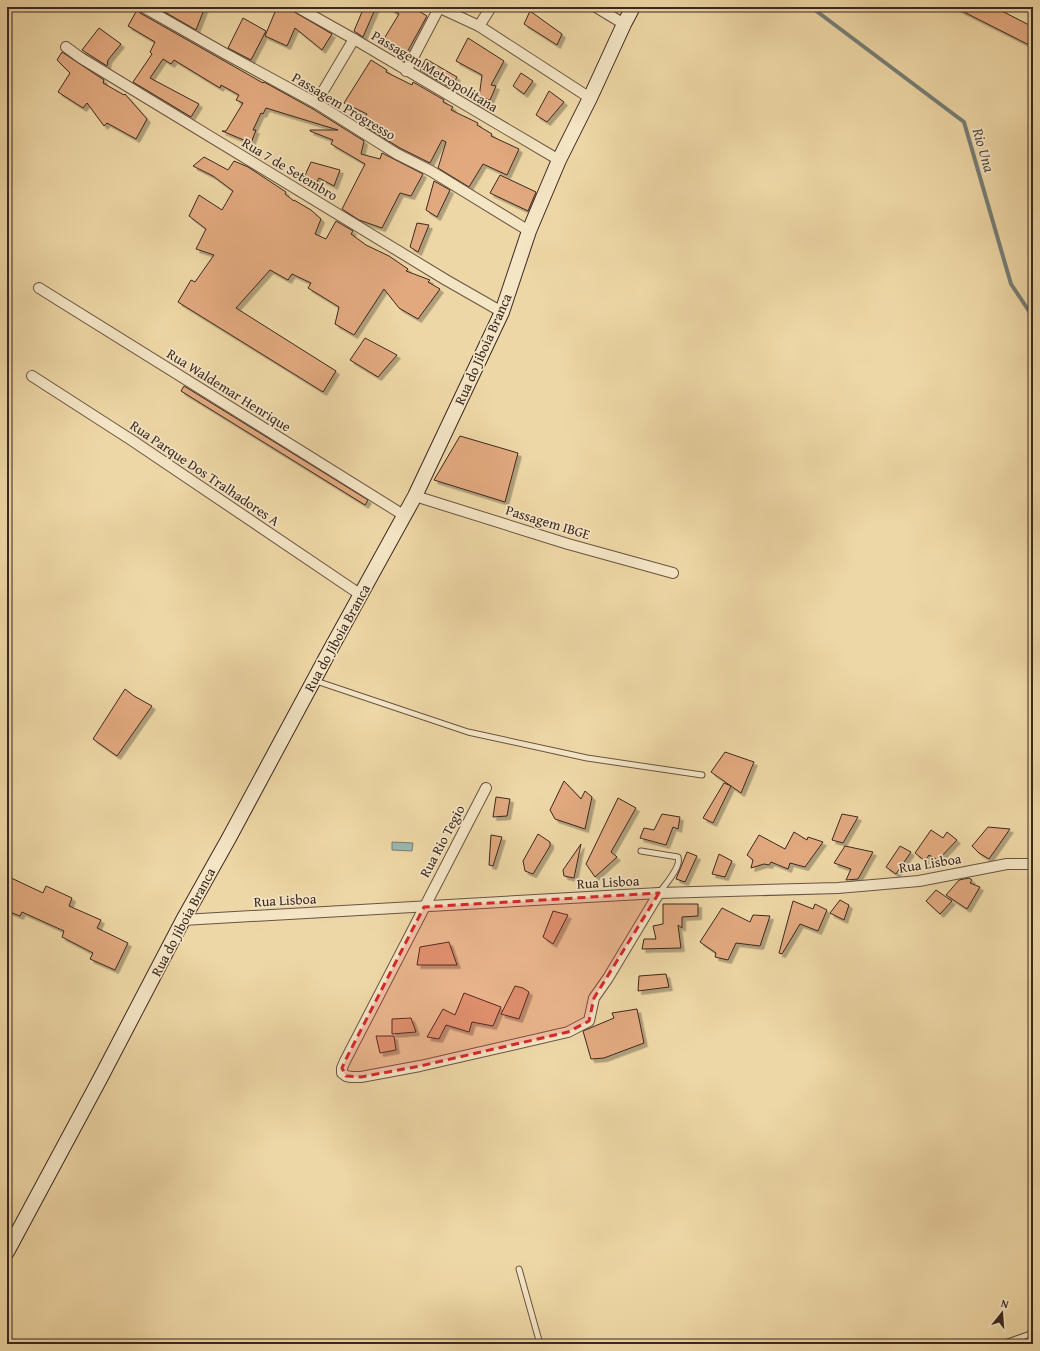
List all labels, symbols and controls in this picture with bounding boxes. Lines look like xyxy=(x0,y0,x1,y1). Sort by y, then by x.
street label: Passagem Metropolitana xyxy=(368,25,502,117)
street label: Passagem Progresso xyxy=(288,67,400,145)
water label: Rio Una xyxy=(967,125,1000,175)
street label: Rua 7 de Setembro xyxy=(238,132,342,206)
street label: Rua do Jiboia Branca xyxy=(449,290,517,408)
street label: Rua Waldemar Henrique xyxy=(163,344,295,437)
street label: Rua Parque Dos Tralhadores A xyxy=(126,415,284,531)
street label: Passagem IBGE xyxy=(503,500,593,544)
street label: Rua do Jiboia Branca xyxy=(299,580,375,695)
street label: Rua Rio Tegio xyxy=(415,801,469,881)
street label: Rua Lisboa xyxy=(897,848,963,878)
street label: Rua do Jiboia Branca xyxy=(146,864,220,980)
street label: Rua Lisboa xyxy=(576,870,640,894)
street label: Rua Lisboa xyxy=(253,888,317,912)
north arrow xyxy=(982,1293,1022,1333)
text: N xyxy=(999,1295,1011,1312)

